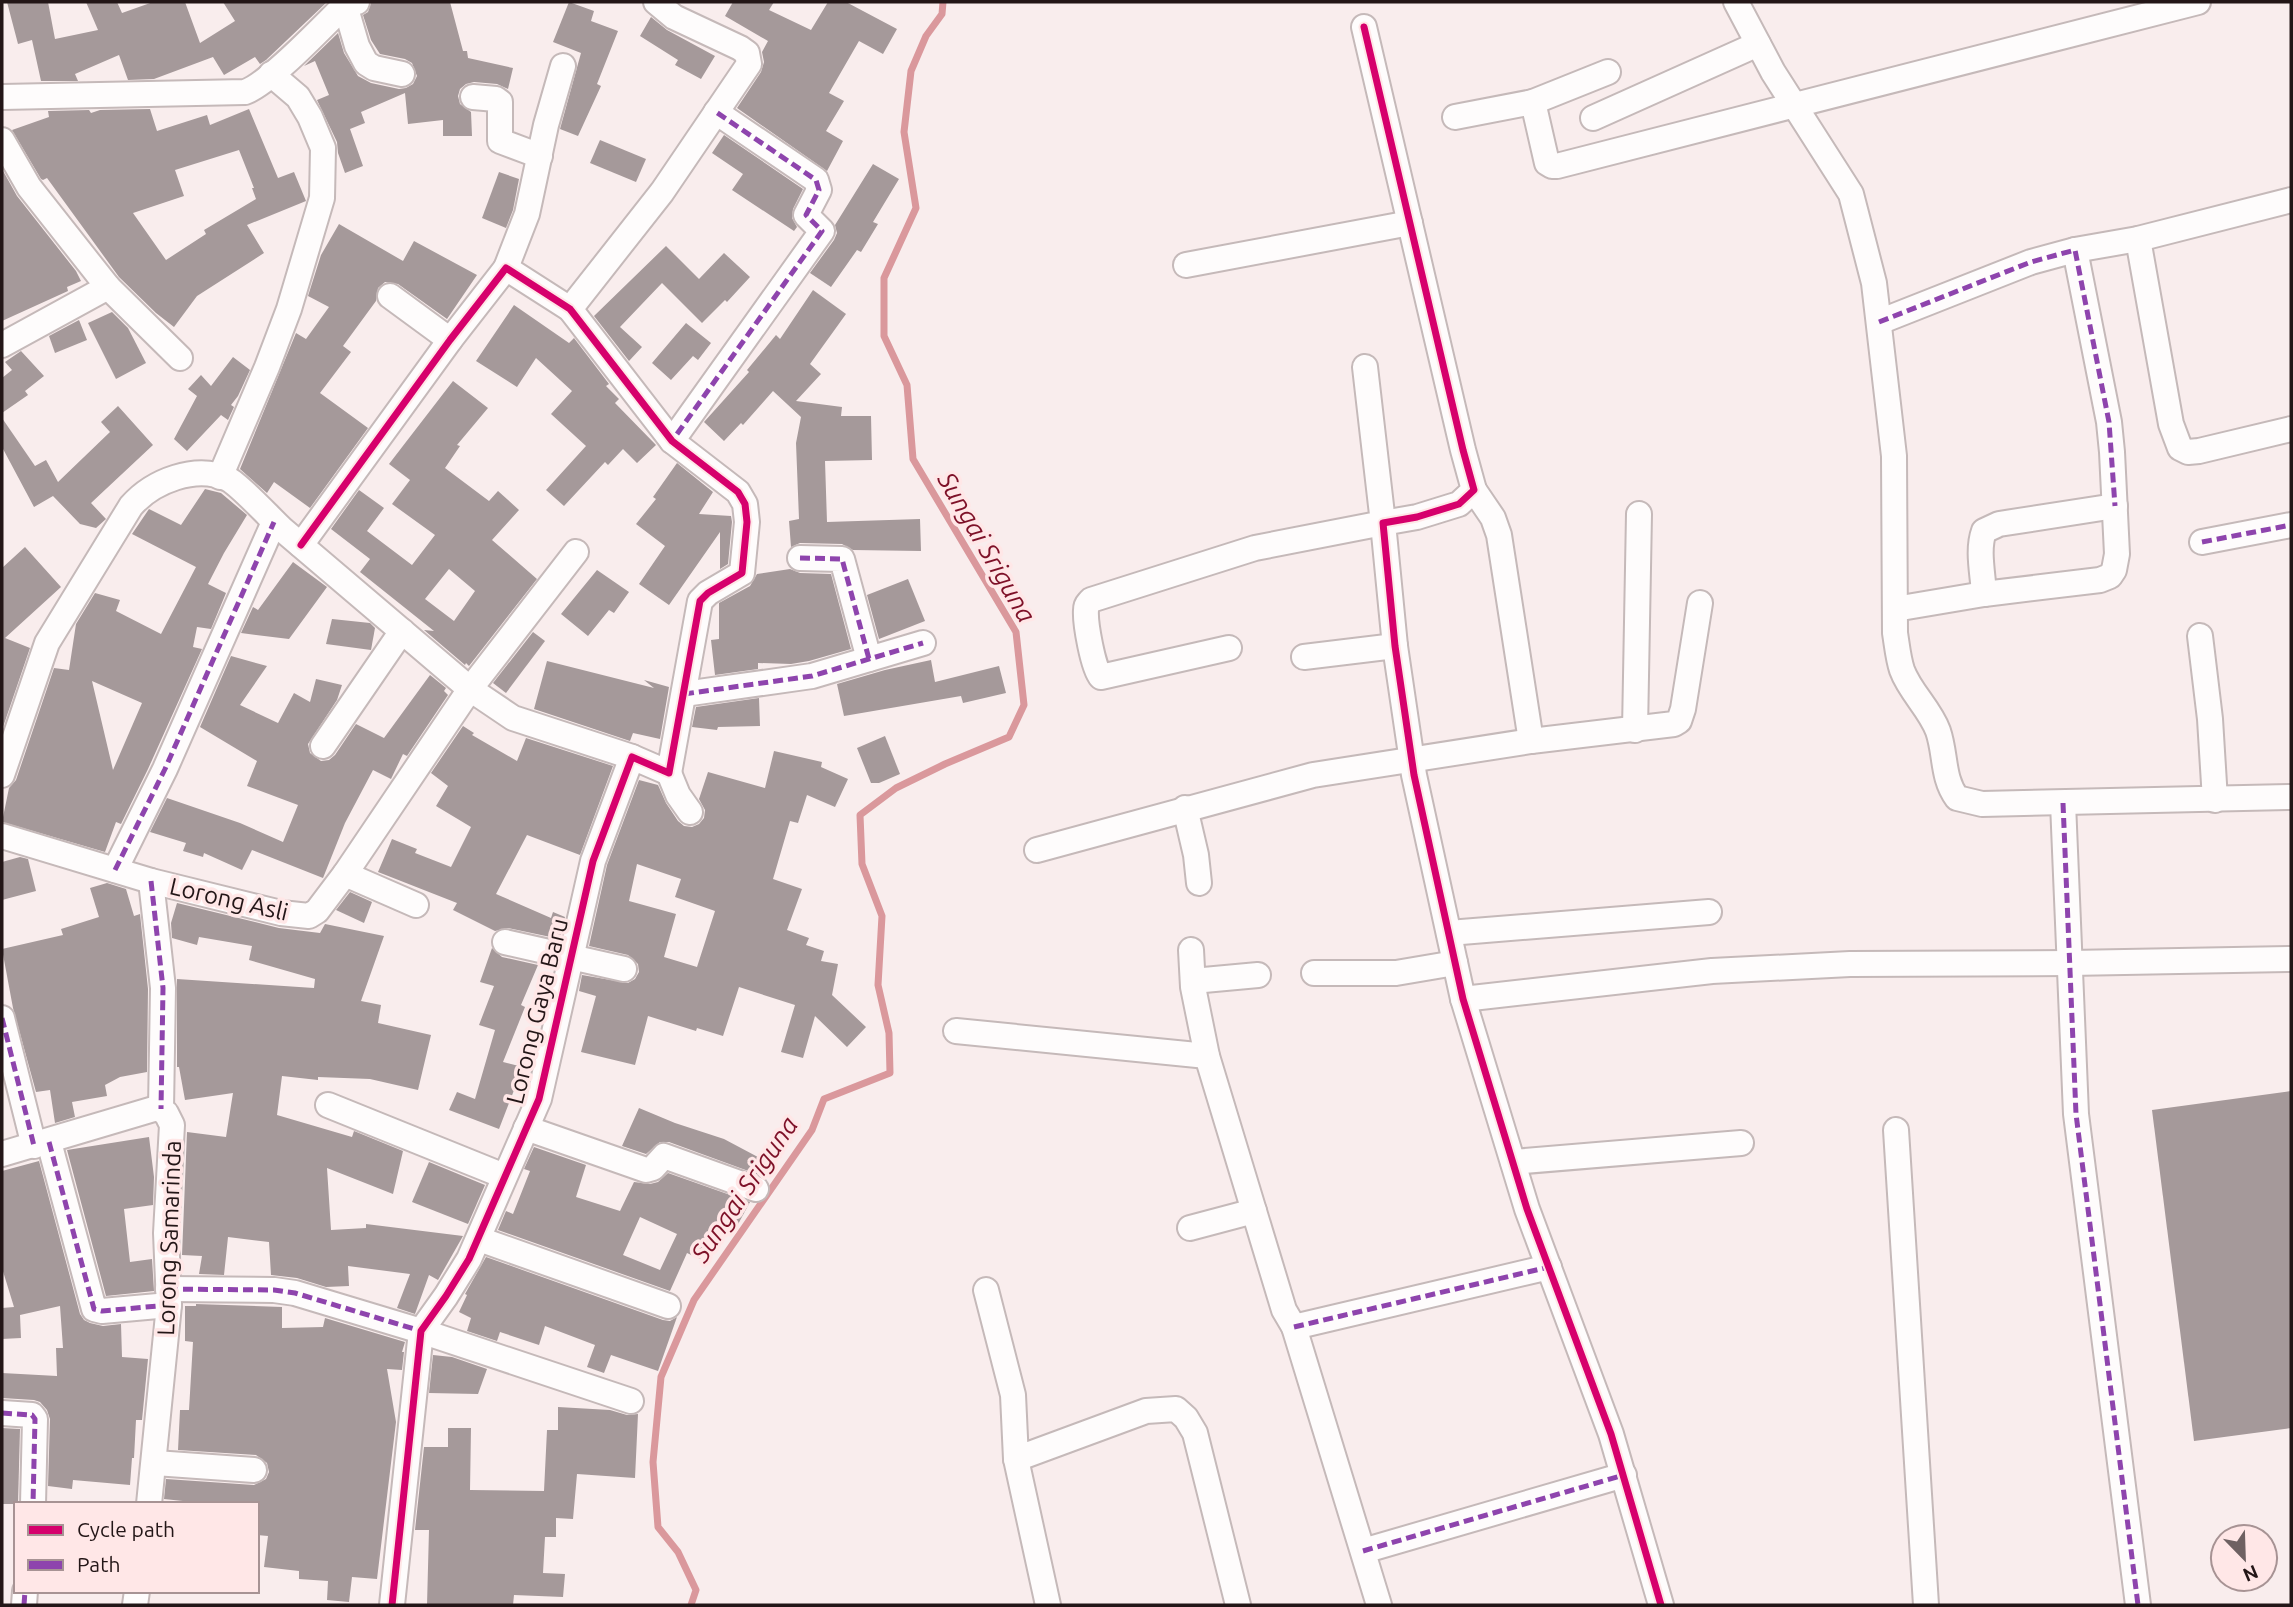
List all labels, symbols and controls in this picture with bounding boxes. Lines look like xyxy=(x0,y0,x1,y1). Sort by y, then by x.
water label: Sungai Sriguna xyxy=(932,466,1042,627)
street label: Lorong Asli xyxy=(167,872,291,926)
street label: Lorong Gaya Baru xyxy=(501,915,573,1107)
water label: Sungai Sriguna xyxy=(684,1111,803,1268)
street label: Lorong Samarinda xyxy=(152,1140,186,1336)
legend xyxy=(14,1502,259,1593)
text: Cycle path xyxy=(77,1517,175,1541)
north arrow xyxy=(2209,1523,2279,1593)
text: Path xyxy=(77,1552,120,1576)
text: N xyxy=(2240,1561,2261,1587)

